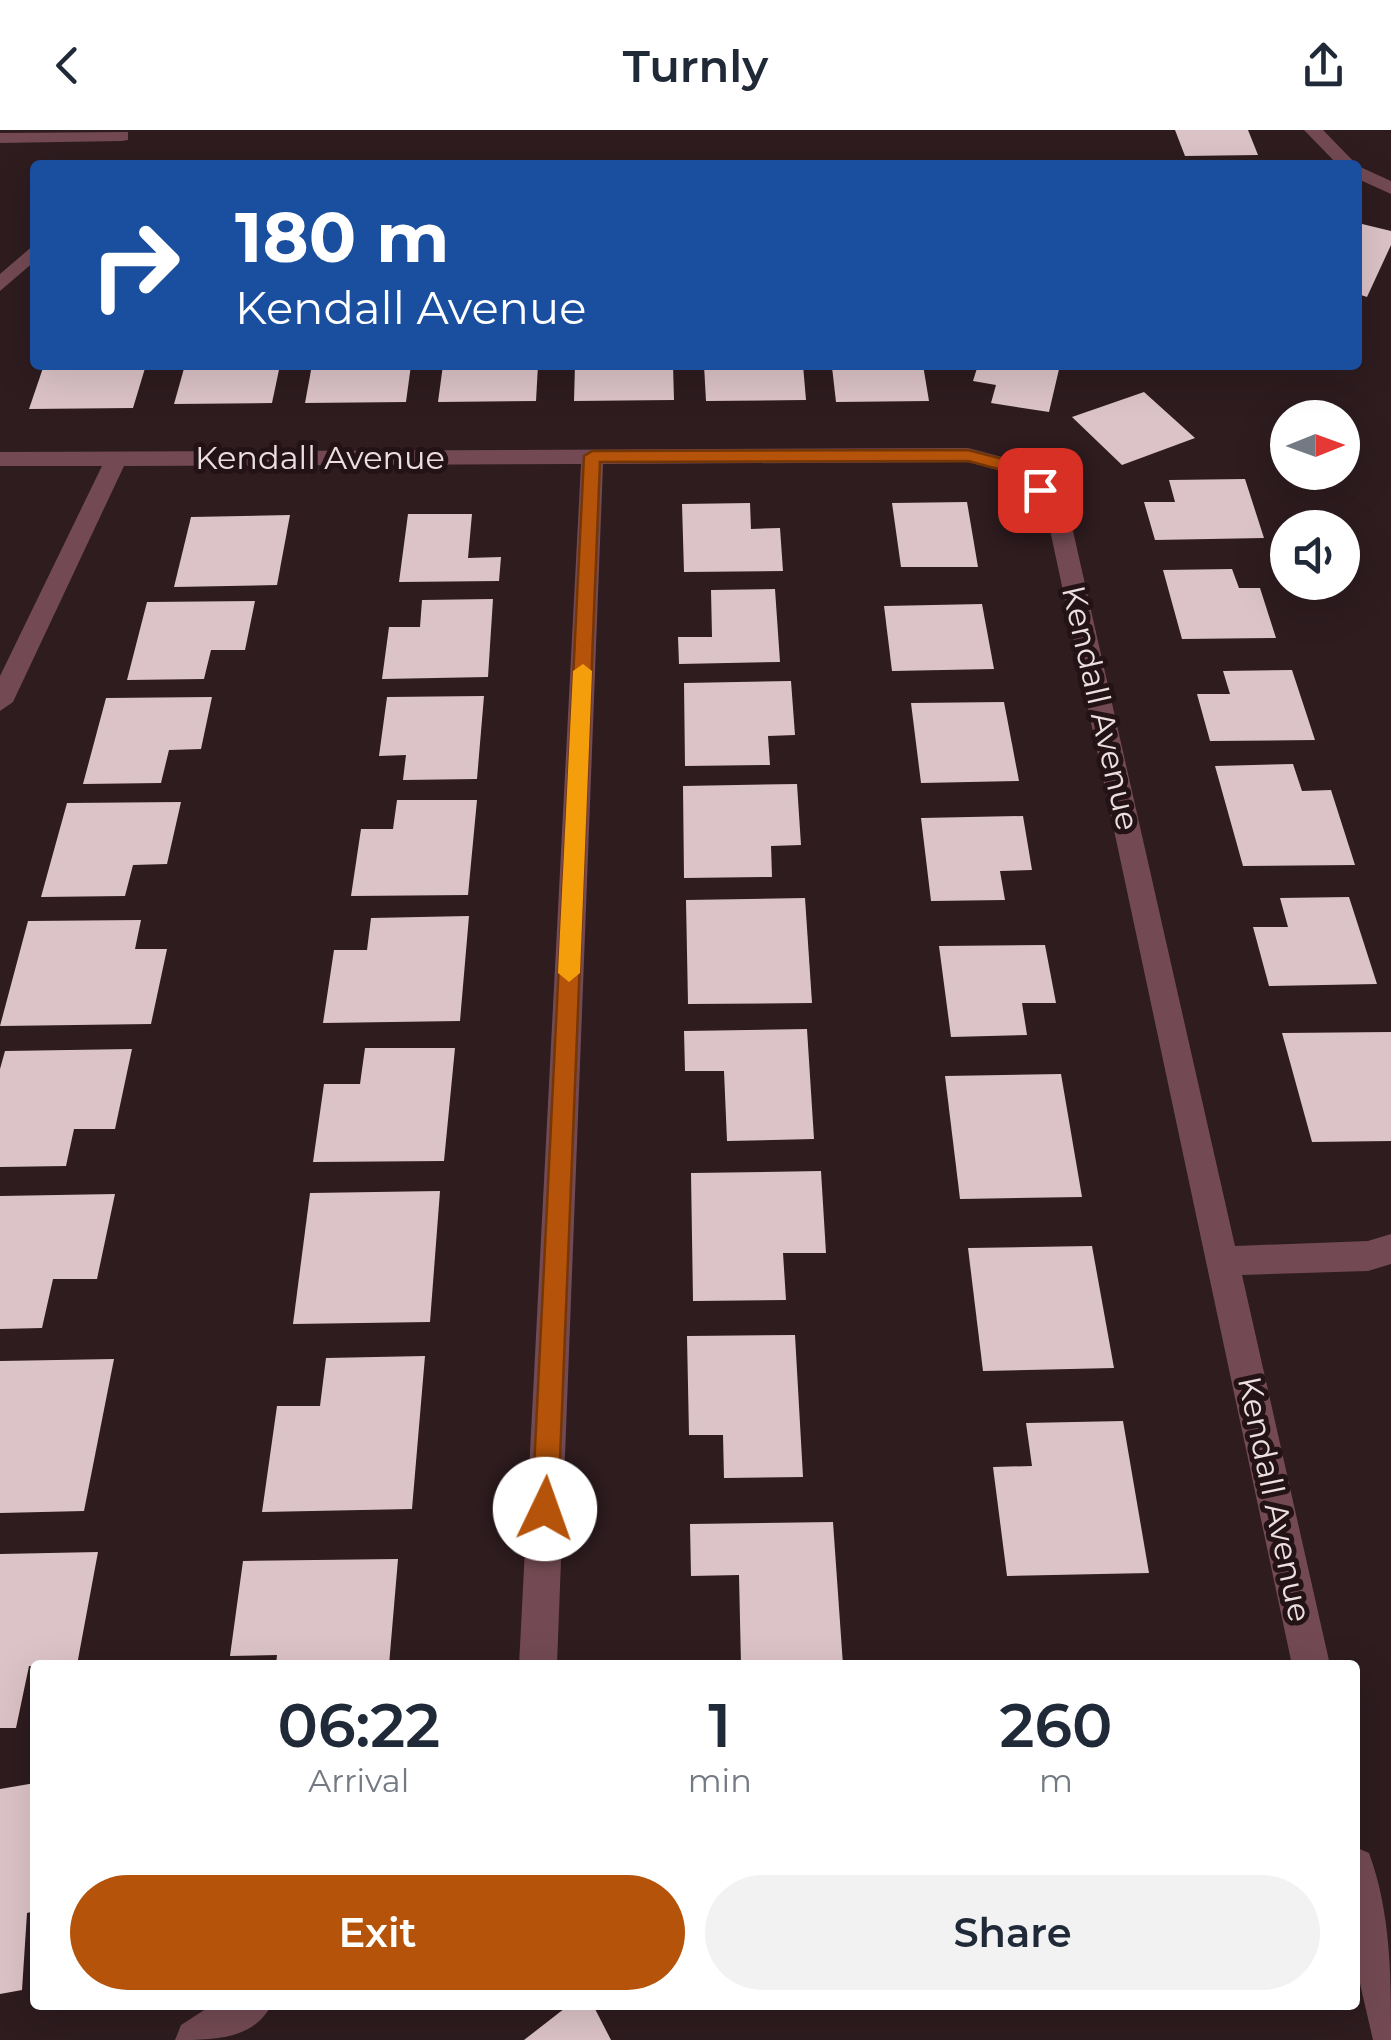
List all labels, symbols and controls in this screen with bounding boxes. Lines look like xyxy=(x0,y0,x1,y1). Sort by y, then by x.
icon: back xyxy=(40,38,95,93)
text: Turnly xyxy=(623,38,768,93)
icon: share xyxy=(1296,38,1351,93)
text: 180 m xyxy=(235,194,449,280)
icon: right xyxy=(70,200,200,330)
text: Kendall Avenue xyxy=(235,280,586,335)
north arrow xyxy=(1270,400,1360,490)
map controls xyxy=(1270,400,1360,600)
street label: Kendall Avenue xyxy=(195,438,445,477)
pin xyxy=(998,448,1083,533)
icon: arrive xyxy=(1013,463,1068,518)
button: sound xyxy=(1270,510,1360,600)
street label: Kendall Avenue xyxy=(1054,582,1148,834)
street label: Kendall Avenue xyxy=(1230,1373,1320,1625)
position arrow xyxy=(493,1457,597,1561)
text: 06:22 xyxy=(278,1689,440,1762)
text: 1 xyxy=(708,1689,731,1762)
text: 260 xyxy=(999,1689,1112,1762)
text: Arrival xyxy=(308,1761,409,1800)
text: min xyxy=(688,1761,752,1800)
text: m xyxy=(1039,1761,1073,1800)
button: Exit xyxy=(70,1875,685,1990)
button: Share xyxy=(705,1875,1320,1990)

